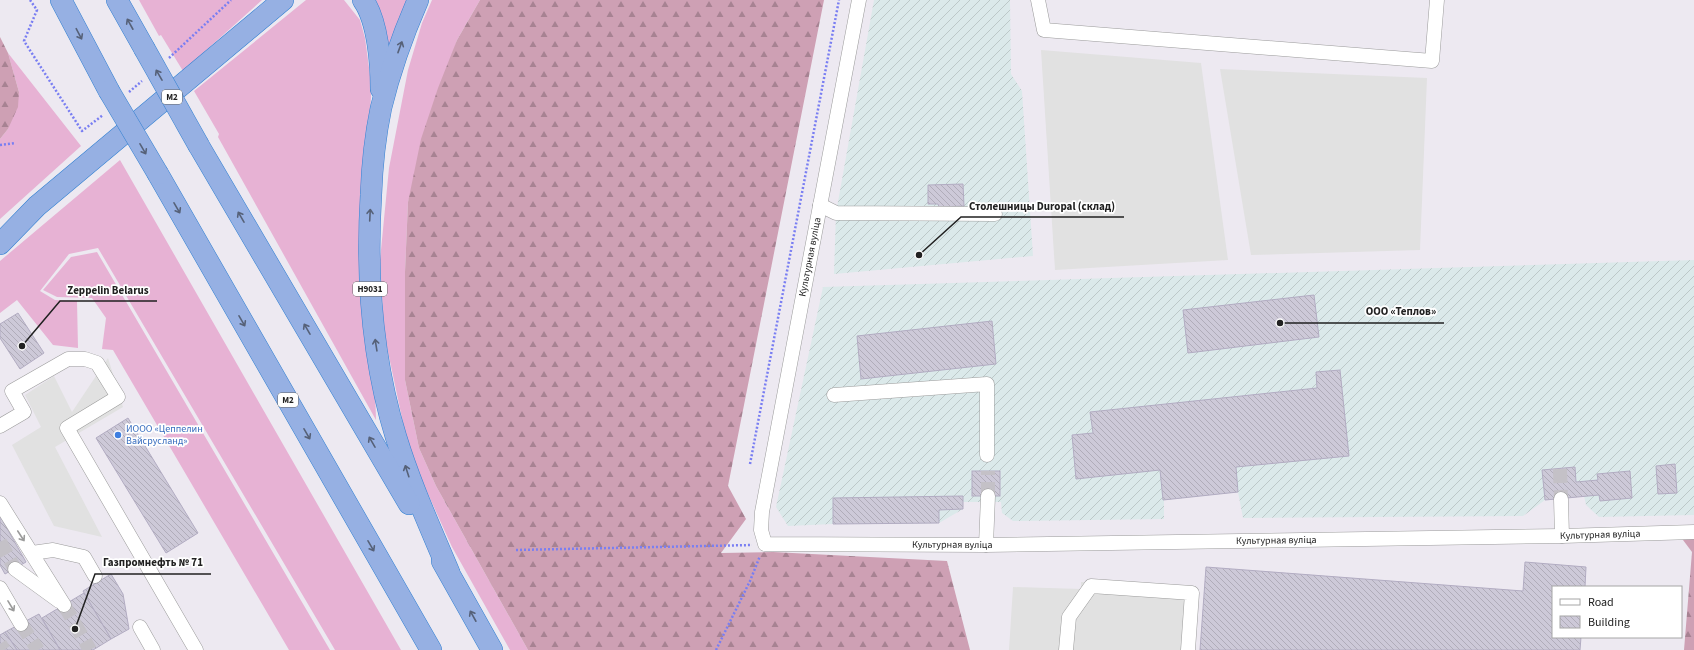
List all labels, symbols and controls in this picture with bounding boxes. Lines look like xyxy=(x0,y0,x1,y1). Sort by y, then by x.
one-way arrow xyxy=(126,18,134,30)
one-way arrow xyxy=(76,28,83,40)
one-way arrow xyxy=(397,42,405,54)
one-way arrow xyxy=(155,70,163,82)
road number: М2 xyxy=(162,90,182,104)
one-way arrow xyxy=(140,143,148,155)
callout: Столешницы Duropal (склад) xyxy=(961,194,1124,217)
text: Столешницы Duropal (склад) xyxy=(969,199,1115,214)
one-way arrow xyxy=(174,202,182,214)
one-way arrow xyxy=(366,209,373,222)
one-way arrow xyxy=(237,211,245,223)
street label: Культурная вуліца xyxy=(795,216,825,298)
callout: Zeppelin Belarus xyxy=(60,278,157,301)
road number: Н9031 xyxy=(353,282,387,296)
text: Zeppelin Belarus xyxy=(67,283,149,298)
callout: ООО «Теплов» xyxy=(1358,300,1444,323)
text: ООО «Теплов» xyxy=(1366,304,1436,319)
one-way arrow xyxy=(238,315,246,327)
one-way arrow xyxy=(302,323,310,335)
one-way arrow xyxy=(372,339,380,352)
road number: М2 xyxy=(278,393,298,407)
place label: ИООО «Цеппелин Вайсрусланд» xyxy=(126,422,203,448)
one-way arrow xyxy=(303,428,311,440)
marker: ИООО «Цеппелин Вайсрусланд» xyxy=(113,430,123,440)
one-way arrow xyxy=(368,436,376,448)
one-way arrow xyxy=(403,465,411,477)
street label: Культурная вуліца xyxy=(1560,527,1641,543)
one-way arrow xyxy=(17,530,25,541)
street label: Культурная вуліца xyxy=(1236,533,1317,548)
street label: Культурная вуліца xyxy=(912,538,993,552)
one-way arrow xyxy=(368,540,376,552)
callout: Газпромнефть № 71 xyxy=(95,551,211,574)
text: Газпромнефть № 71 xyxy=(103,555,203,570)
legend xyxy=(1552,586,1682,638)
text: Road xyxy=(1588,594,1614,611)
one-way arrow xyxy=(7,600,15,612)
one-way arrow xyxy=(469,610,477,622)
text: Building xyxy=(1588,614,1630,631)

